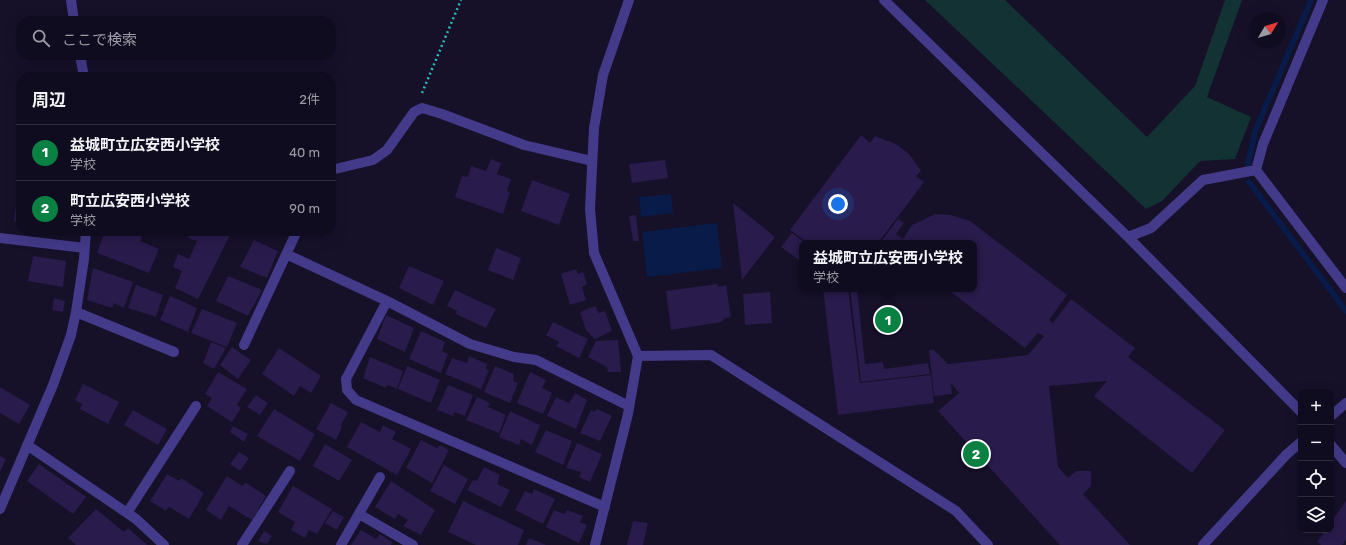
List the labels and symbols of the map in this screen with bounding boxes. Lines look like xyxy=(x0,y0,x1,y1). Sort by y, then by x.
north arrow xyxy=(1250,12,1286,48)
your location xyxy=(828,194,848,214)
pin: 1 xyxy=(875,305,901,335)
pin: 2 xyxy=(963,439,989,469)

